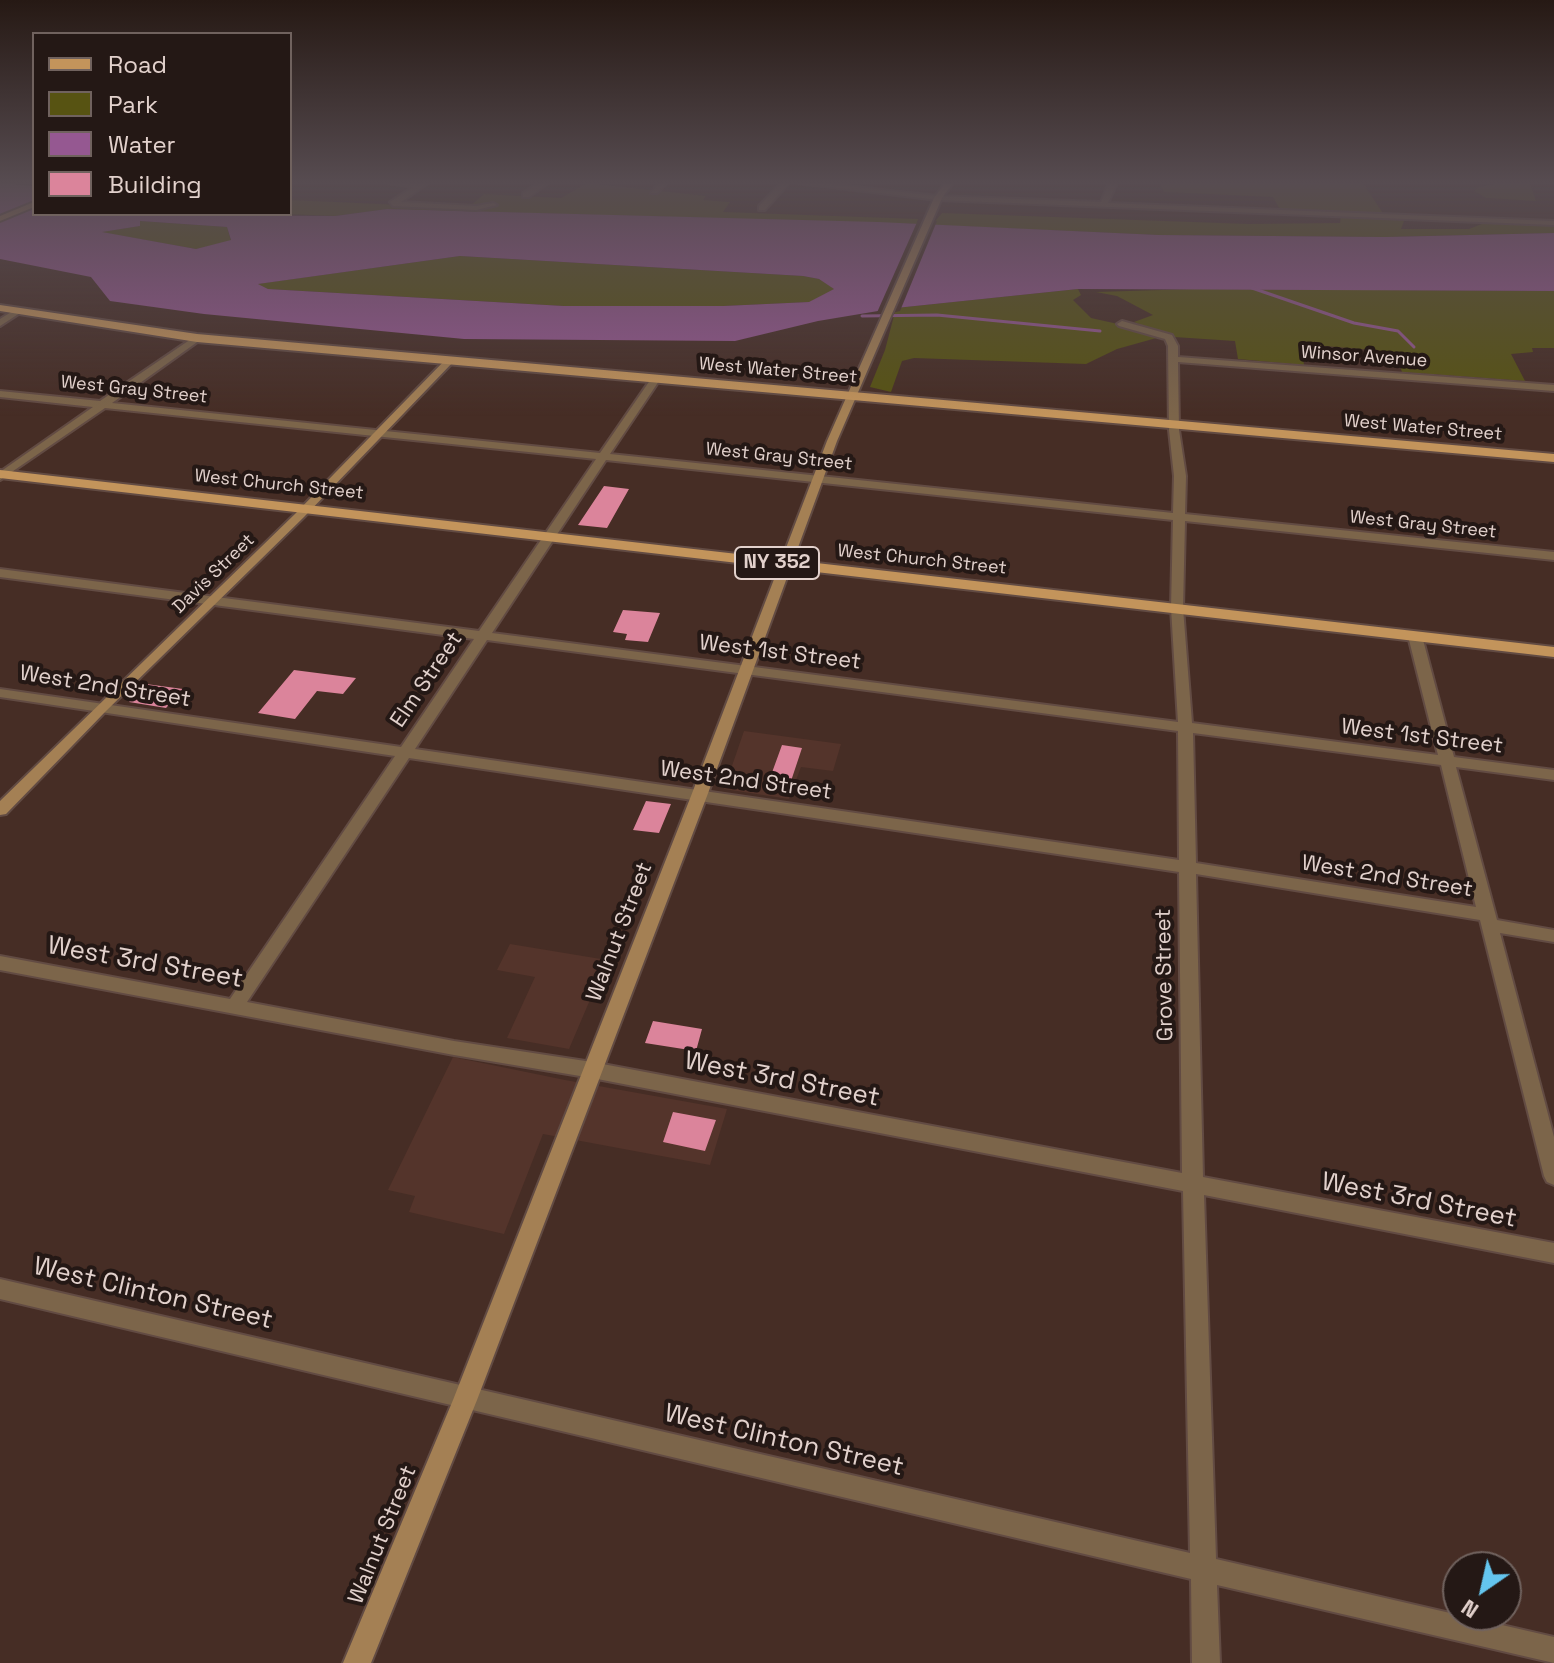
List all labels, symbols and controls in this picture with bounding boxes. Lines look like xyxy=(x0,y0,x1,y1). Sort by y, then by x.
legend xyxy=(32,32,292,216)
text: Road xyxy=(108,49,167,80)
text: Park xyxy=(108,89,158,120)
text: Water xyxy=(108,129,176,160)
text: Building xyxy=(108,169,202,200)
street label: Winsor Avenue xyxy=(1300,342,1428,372)
street label: West Water Street xyxy=(698,353,858,389)
street label: West Gray Street xyxy=(60,372,208,408)
street label: West Water Street xyxy=(1343,410,1503,446)
street label: West Gray Street xyxy=(705,439,853,475)
street label: West Church Street xyxy=(193,465,365,505)
street label: West Gray Street xyxy=(1349,507,1497,543)
street label: Davis Street xyxy=(169,530,259,618)
street label: West Church Street xyxy=(836,540,1008,580)
road number: NY 352 xyxy=(735,547,819,579)
street label: Elm Street xyxy=(385,627,469,733)
street label: West 1st Street xyxy=(698,630,862,676)
street label: West 2nd Street xyxy=(18,660,192,714)
street label: West 1st Street xyxy=(1340,714,1504,760)
street label: West 2nd Street xyxy=(659,756,833,806)
street label: West 2nd Street xyxy=(1300,850,1474,904)
street label: Walnut Street xyxy=(581,859,659,1005)
street label: Grove Street xyxy=(1151,908,1179,1042)
street label: West 3rd Street xyxy=(45,930,245,996)
street label: West 3rd Street xyxy=(682,1046,882,1114)
street label: West 3rd Street xyxy=(1319,1167,1519,1235)
street label: West Clinton Street xyxy=(30,1251,276,1337)
street label: West Clinton Street xyxy=(661,1398,907,1484)
street label: Walnut Street xyxy=(343,1462,423,1608)
north arrow xyxy=(1442,1551,1522,1631)
text: N xyxy=(1456,1594,1484,1625)

